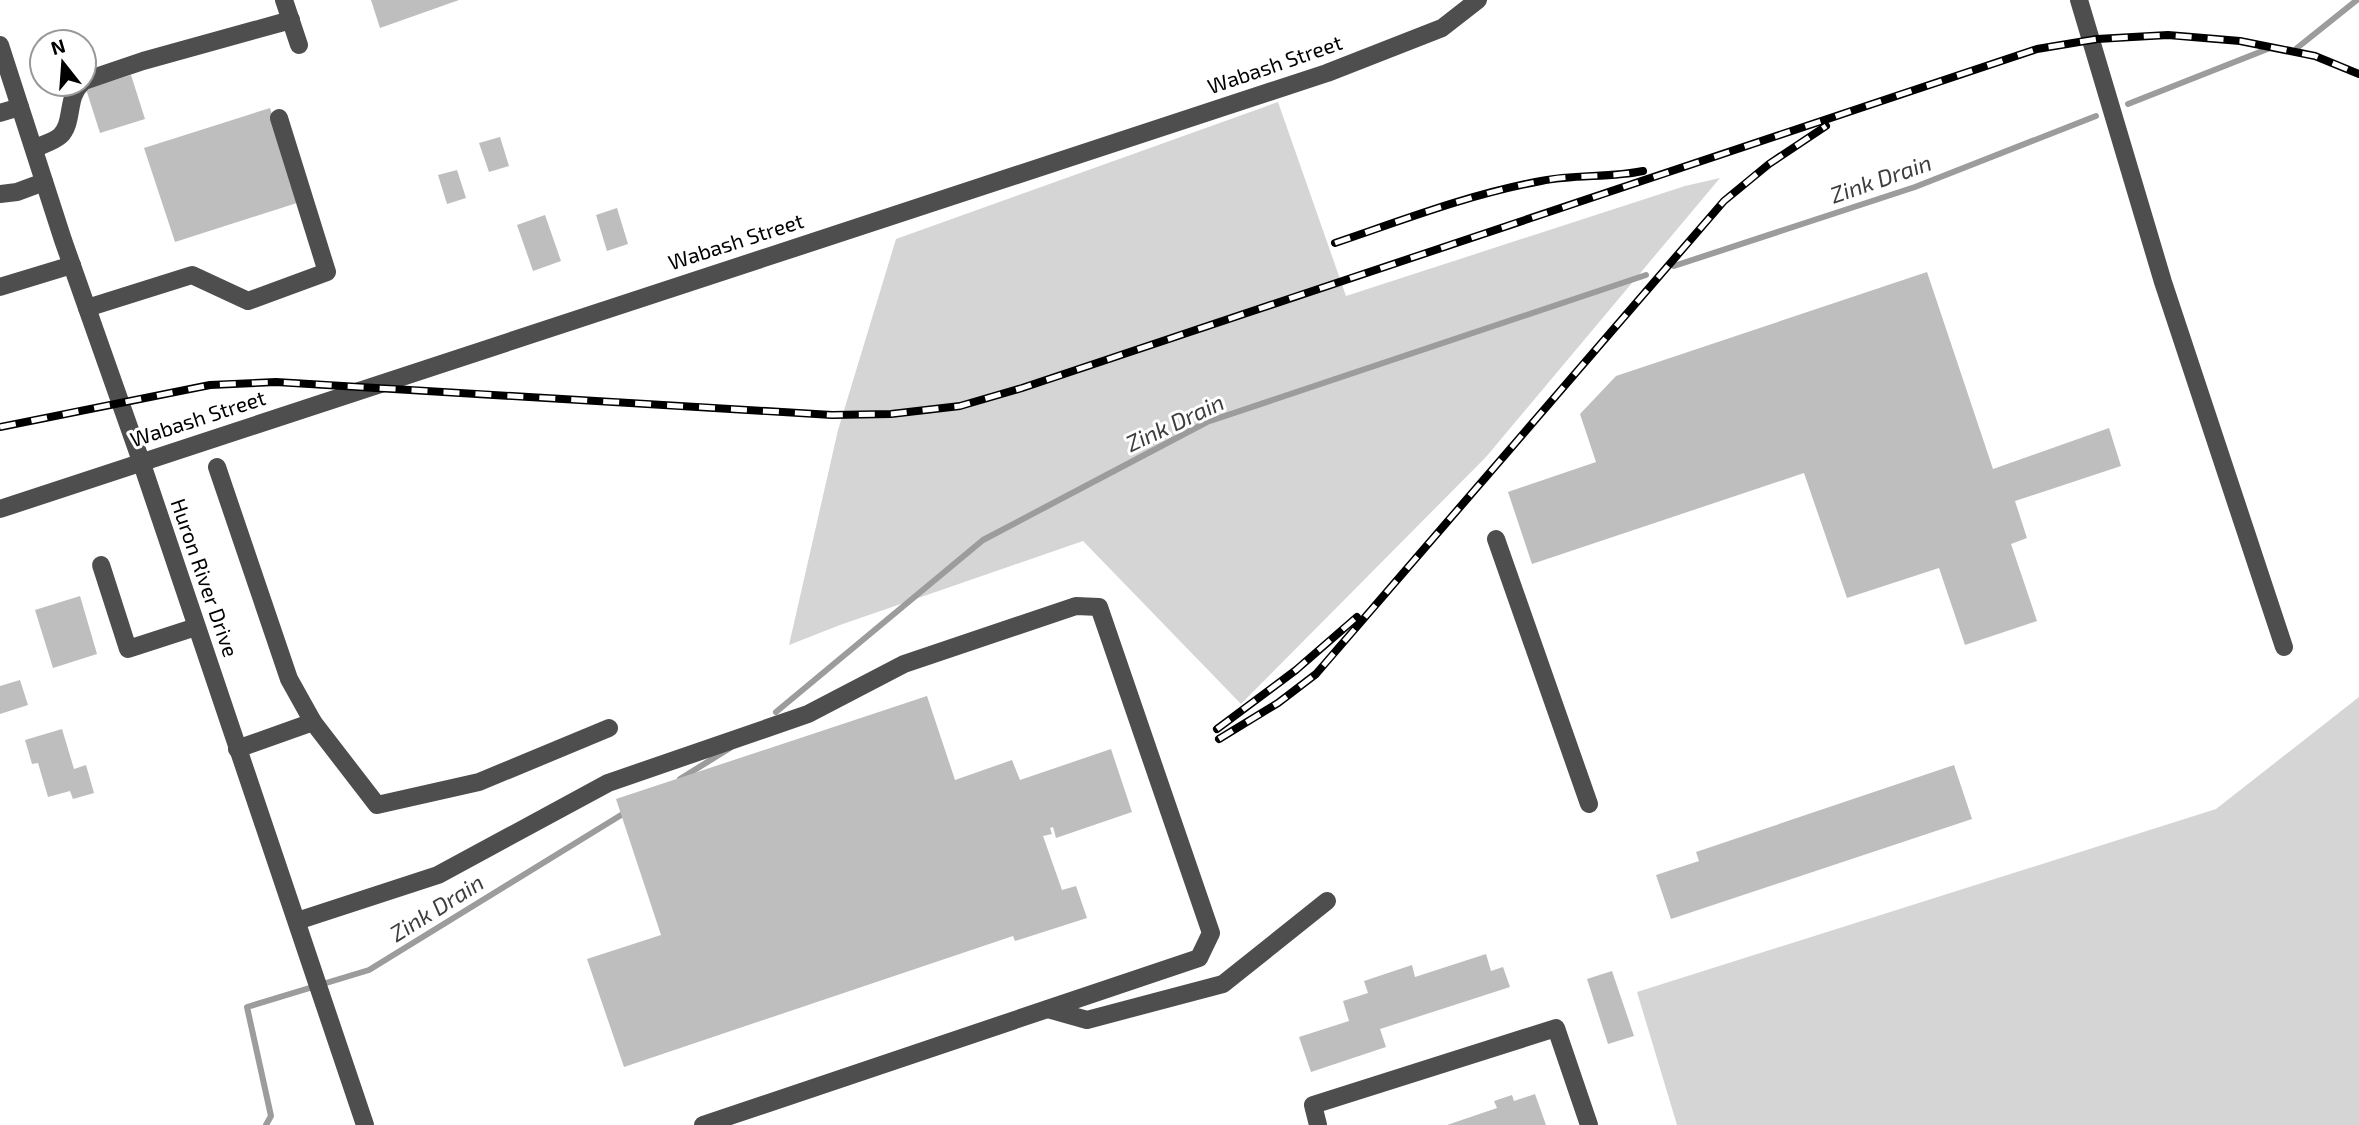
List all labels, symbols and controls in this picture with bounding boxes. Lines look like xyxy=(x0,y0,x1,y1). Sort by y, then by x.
north arrow xyxy=(28,28,98,98)
street label: Wabash Street xyxy=(1204,29,1345,98)
text: N xyxy=(48,33,68,59)
water label: Zink Drain xyxy=(1826,148,1935,208)
street label: Wabash Street xyxy=(665,207,806,274)
street label: Wabash Street xyxy=(127,384,268,451)
water label: Zink Drain xyxy=(1121,387,1228,457)
street label: Huron River Drive xyxy=(167,495,244,660)
water label: Zink Drain xyxy=(384,867,489,947)

